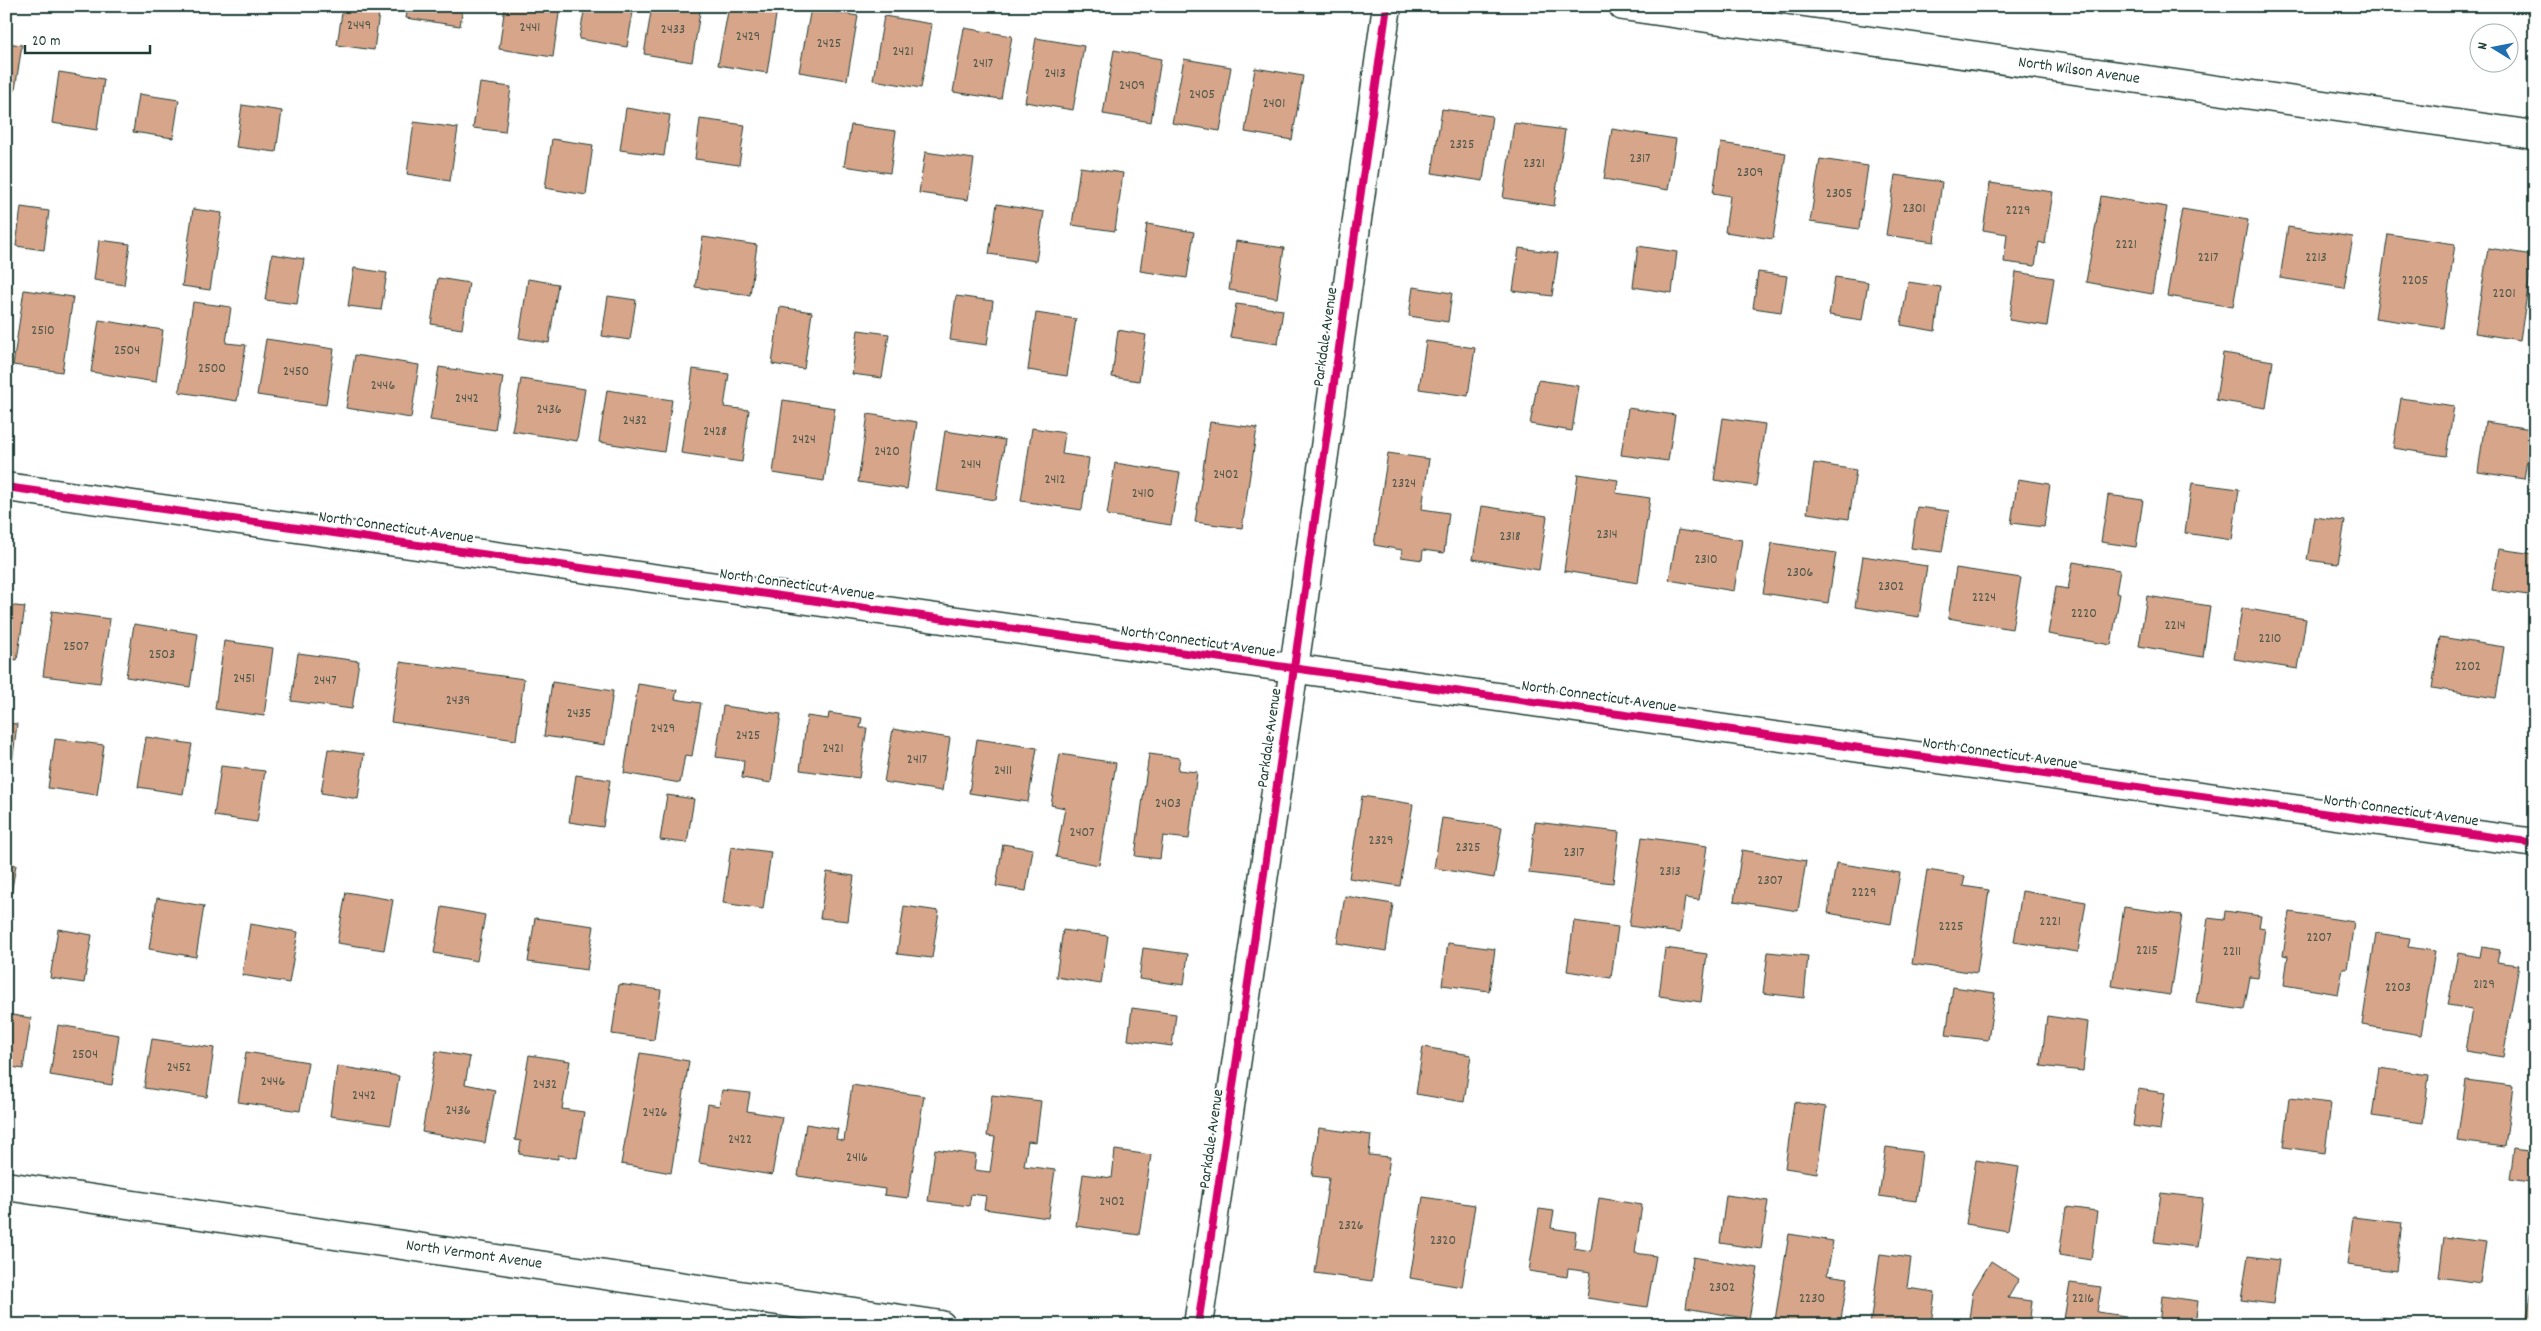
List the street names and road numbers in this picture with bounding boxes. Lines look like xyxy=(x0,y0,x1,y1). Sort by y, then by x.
street label: North Wilson Avenue xyxy=(2017,51,2141,91)
street label: Parkdale Avenue xyxy=(1308,286,1344,388)
street label: North Connecticut Avenue xyxy=(317,506,475,550)
street label: North Connecticut Avenue xyxy=(718,563,876,607)
street label: North Connecticut Avenue xyxy=(1119,620,1277,664)
street label: North Connecticut Avenue xyxy=(1520,675,1678,719)
street label: Parkdale Avenue xyxy=(1252,687,1288,789)
street label: North Connecticut Avenue xyxy=(1921,732,2079,776)
street label: North Connecticut Avenue xyxy=(2322,789,2480,833)
street label: Parkdale Avenue xyxy=(1194,1088,1230,1190)
street label: North Vermont Avenue xyxy=(404,1234,544,1276)

